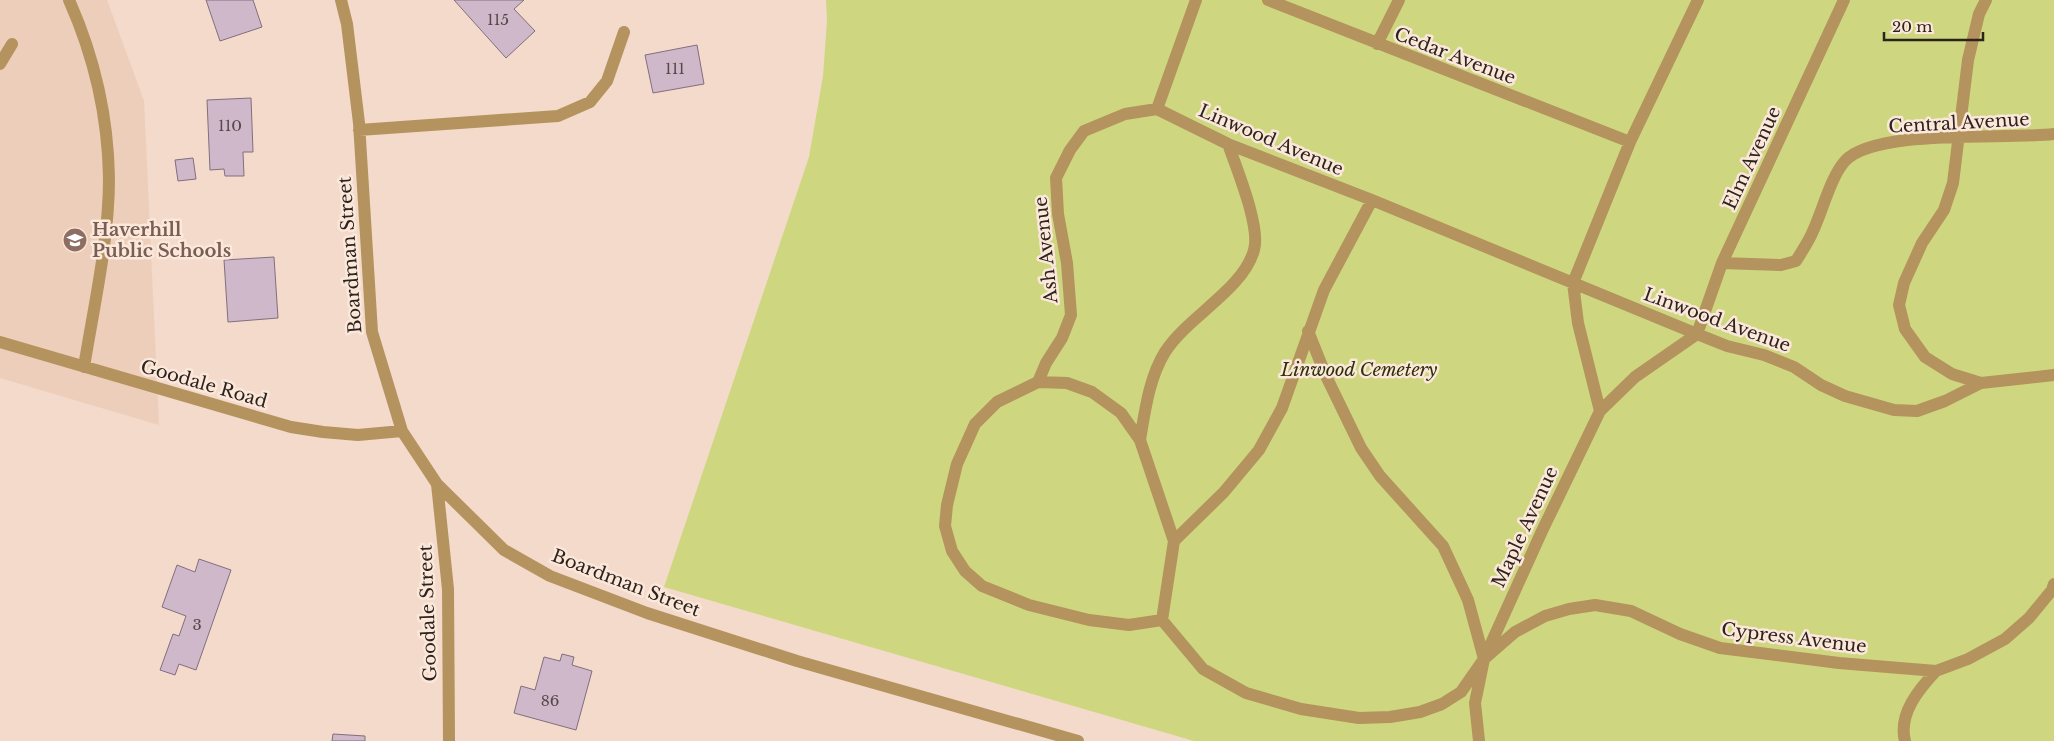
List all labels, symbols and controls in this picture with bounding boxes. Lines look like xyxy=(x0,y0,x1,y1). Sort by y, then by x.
house number: 115 xyxy=(487,10,509,29)
scale bar xyxy=(1884,10,1983,42)
text: 20 m xyxy=(1892,17,1932,36)
street label: Cedar Avenue xyxy=(1391,23,1519,89)
house number: 111 xyxy=(665,59,685,78)
street label: Linwood Avenue xyxy=(1195,100,1347,180)
street label: Elm Avenue xyxy=(1719,103,1785,213)
street label: Central Avenue xyxy=(1888,108,2030,138)
house number: 110 xyxy=(218,116,242,135)
street label: Boardman Street xyxy=(334,176,366,334)
street label: Ash Avenue xyxy=(1029,195,1063,306)
place label: Haverhill Public Schools xyxy=(92,219,231,262)
school or university icon: Haverhill Public Schools xyxy=(62,227,88,253)
street label: Linwood Avenue xyxy=(1640,283,1794,357)
street label: Goodale Road xyxy=(138,355,270,413)
park label: Linwood Cemetery xyxy=(1280,359,1438,381)
street label: Maple Avenue xyxy=(1487,463,1563,591)
street label: Goodale Street xyxy=(415,544,441,682)
street label: Boardman Street xyxy=(549,545,703,621)
house number: 3 xyxy=(192,615,202,634)
street label: Cypress Avenue xyxy=(1720,618,1868,658)
house number: 86 xyxy=(541,691,559,710)

